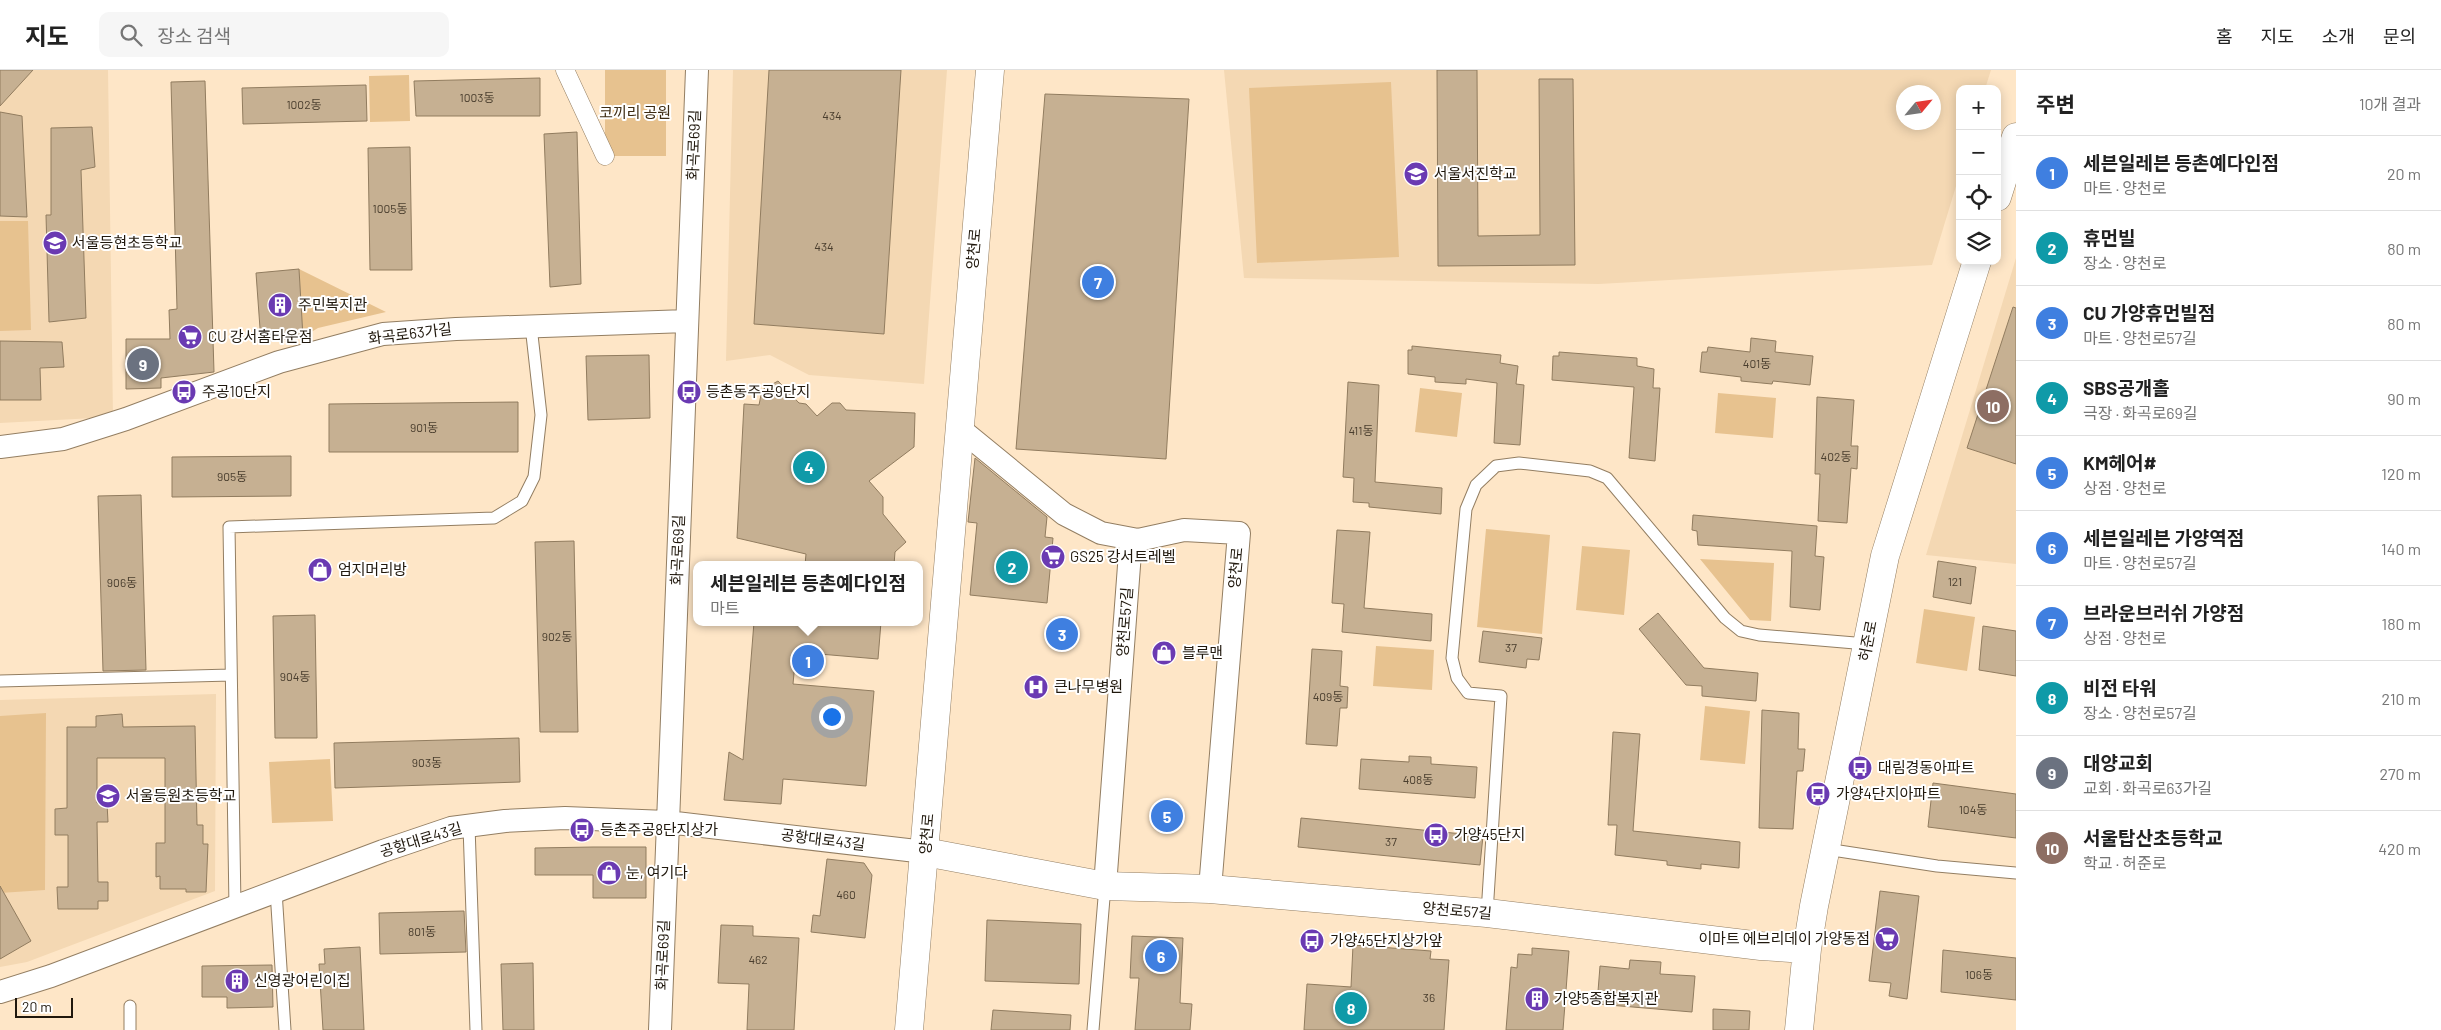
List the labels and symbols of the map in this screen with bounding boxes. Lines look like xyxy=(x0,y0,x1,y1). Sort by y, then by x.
north arrow xyxy=(1896,85,1941,130)
house number: 1003동 xyxy=(460,90,494,104)
house number: 1002동 xyxy=(286,97,322,111)
park label: 코끼리 공원 xyxy=(599,103,671,121)
house number: 434 xyxy=(822,108,842,122)
street label: 화곡로69길 xyxy=(683,109,703,181)
school or university icon: 서울서진학교 xyxy=(1403,161,1429,187)
place label: 서울서진학교 xyxy=(1434,164,1517,182)
house number: 1005동 xyxy=(373,201,407,215)
street label: 양천로 xyxy=(962,228,984,270)
school or university icon: 서울등현초등학교 xyxy=(42,230,68,256)
place label: 서울등현초등학교 xyxy=(72,233,182,251)
house number: 434 xyxy=(814,239,834,253)
pin: 7 xyxy=(1082,263,1114,301)
building icon: 주민복지관 xyxy=(267,292,293,318)
place label: 주민복지관 xyxy=(298,295,367,313)
street label: 화곡로63가길 xyxy=(367,319,453,347)
supermarket icon: CU 강서홈타운점 xyxy=(177,324,203,350)
place label: CU 강서홈타운점 xyxy=(208,327,313,345)
pin: 9 xyxy=(127,345,159,383)
house number: 401동 xyxy=(1743,356,1771,370)
bus stop icon: 주공10단지 xyxy=(171,379,197,405)
bus stop icon: 등촌동주공9단지 xyxy=(676,379,702,405)
place label: 주공10단지 xyxy=(202,382,271,400)
place label: 등촌동주공9단지 xyxy=(706,382,810,400)
pin: 10 xyxy=(1977,387,2009,425)
house number: 901동 xyxy=(410,420,438,434)
house number: 411동 xyxy=(1349,423,1373,437)
pin: 4 xyxy=(793,448,825,486)
house number: 402동 xyxy=(1821,449,1851,463)
house number: 905동 xyxy=(217,469,247,483)
street label: 화곡로69길 xyxy=(667,514,687,586)
supermarket icon: GS25 강서트레벨 xyxy=(1040,544,1066,570)
place label: GS25 강서트레벨 xyxy=(1070,547,1176,565)
street label: 양천로 xyxy=(1224,547,1246,589)
pin: 2 xyxy=(996,548,1028,586)
shop icon: 엄지머리방 xyxy=(307,557,333,583)
place label: 엄지머리방 xyxy=(338,560,407,578)
house number: 121 xyxy=(1948,574,1962,588)
house number: 906동 xyxy=(107,575,137,589)
street label: 양천로57길 xyxy=(1113,586,1135,657)
pin: 3 xyxy=(1046,615,1078,653)
street label: 허준로 xyxy=(1854,619,1880,663)
house number: 902동 xyxy=(542,629,572,643)
shop icon: 블루맨 xyxy=(1151,640,1177,666)
house number: 37 xyxy=(1505,640,1517,654)
pin: 1 xyxy=(792,642,824,680)
place label: 블루맨 xyxy=(1182,643,1223,661)
house number: 904동 xyxy=(280,669,310,683)
hospital icon: 큰나무병원 xyxy=(1023,674,1049,700)
place label: 큰나무병원 xyxy=(1054,677,1123,695)
house number: 409동 xyxy=(1313,689,1343,703)
your location xyxy=(819,704,845,730)
house number: 903동 xyxy=(412,755,442,769)
bus stop icon: 대림경동아파트 xyxy=(1847,755,1873,781)
place label: 대림경동아파트 xyxy=(1878,758,1975,776)
house number: 408동 xyxy=(1403,772,1433,786)
bus stop icon: 가양4단지아파트 xyxy=(1805,781,1831,807)
school or university icon: 서울등원초등학교 xyxy=(95,783,121,809)
place label: 가양4단지아파트 xyxy=(1836,784,1941,802)
place label: 서울등원초등학교 xyxy=(126,786,236,804)
pin: 5 xyxy=(1151,797,1183,835)
house number: 104동 xyxy=(1959,802,1987,816)
street label: 양천로 xyxy=(915,813,937,855)
bus stop icon: 등촌주공8단지상가 xyxy=(569,817,595,843)
street label: 공항대로43길 xyxy=(377,818,464,860)
place label: 등촌주공8단지상가 xyxy=(600,820,718,838)
bus stop icon: 가양45단지 xyxy=(1423,822,1449,848)
street label: 공항대로43길 xyxy=(780,825,866,853)
place label: 가양45단지 xyxy=(1454,825,1525,843)
house number: 37 xyxy=(1385,834,1397,848)
shop icon: 눈, 여기다 xyxy=(596,860,622,886)
place label: 눈, 여기다 xyxy=(626,863,688,881)
house number: 460 xyxy=(836,887,856,901)
street label: 양천로57길 xyxy=(1421,898,1493,922)
street label: 화곡로69길 xyxy=(652,919,672,991)
house number: 801동 xyxy=(408,924,436,938)
supermarket icon: 이마트 에브리데이 가양동점 xyxy=(1874,926,1900,952)
bus stop icon: 가양45단지상가앞 xyxy=(1299,928,1325,954)
place label: 이마트 에브리데이 가양동점 xyxy=(1698,929,1870,947)
place label: 가양45단지상가앞 xyxy=(1330,931,1443,949)
pin: 6 xyxy=(1145,937,1177,975)
house number: 462 xyxy=(748,952,768,966)
house number: 106동 xyxy=(1965,967,1993,981)
building icon: 신영광어린이집 xyxy=(224,968,250,994)
place label: 신영광어린이집 xyxy=(254,971,351,989)
building icon: 가양5종합복지관 xyxy=(1524,986,1550,1012)
pin: 8 xyxy=(1335,989,1367,1027)
place label: 가양5종합복지관 xyxy=(1554,989,1659,1007)
house number: 36 xyxy=(1423,990,1435,1004)
scale bar xyxy=(15,995,72,1018)

